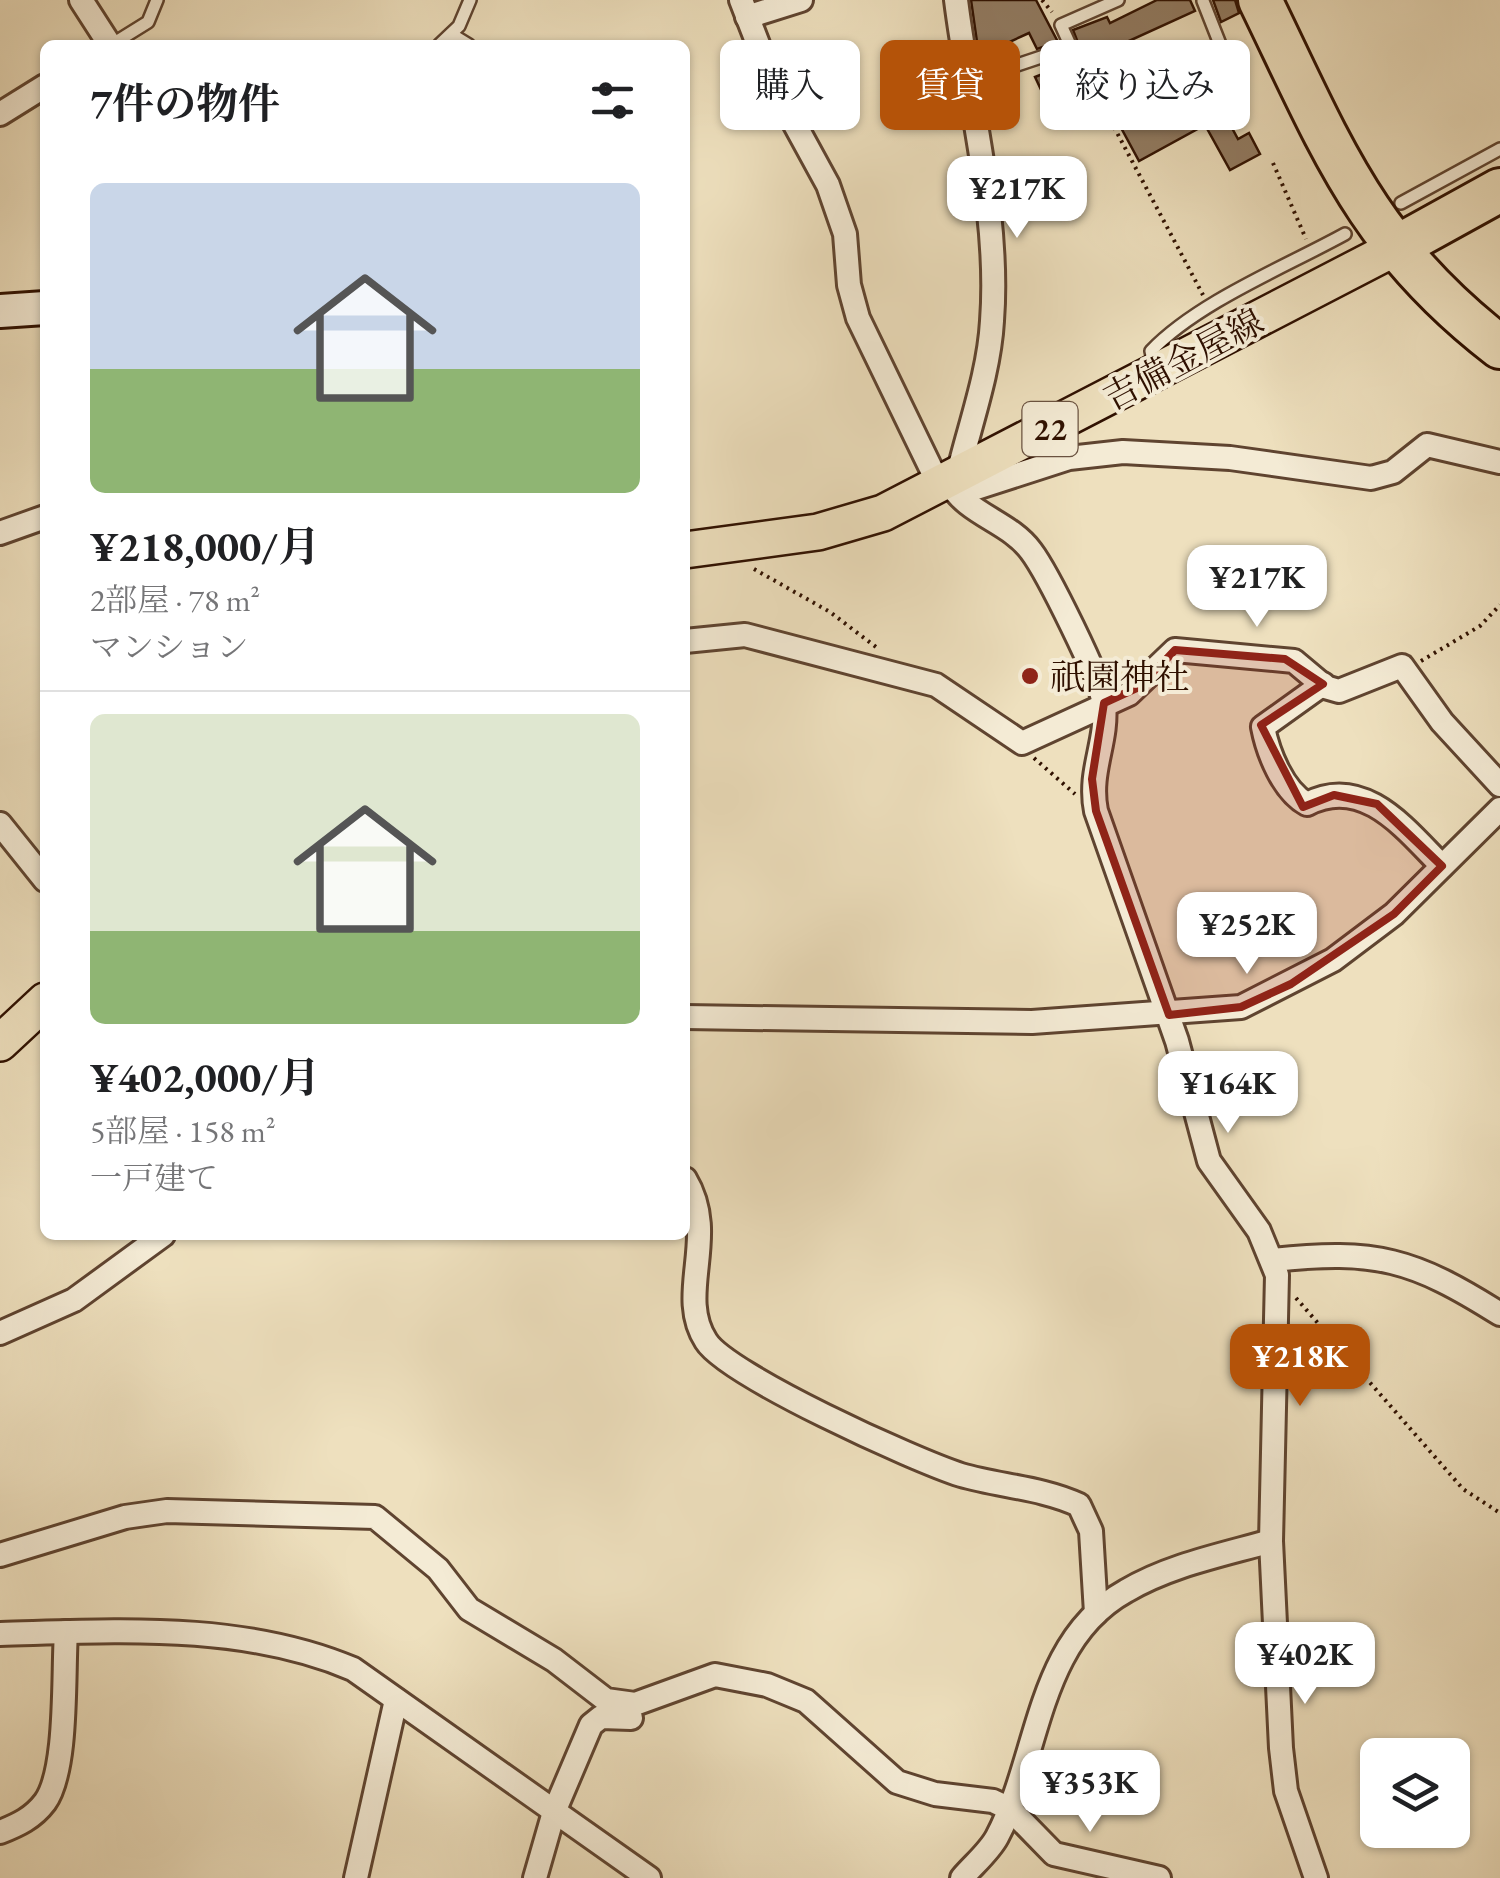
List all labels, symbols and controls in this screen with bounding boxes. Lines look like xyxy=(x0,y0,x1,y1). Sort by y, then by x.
chip: 購入 xyxy=(720,40,860,130)
chip: 賃貸 xyxy=(880,40,1020,130)
chip: 絞り込み xyxy=(1040,40,1250,130)
icon: filters xyxy=(585,73,640,128)
text: 7件の物件 xyxy=(90,76,280,131)
pin: ¥217K xyxy=(947,156,1087,241)
text: ¥217K xyxy=(969,167,1065,209)
icon: home xyxy=(275,248,455,428)
street label: 吉備金屋線 xyxy=(1095,298,1271,420)
road number: 22 xyxy=(1022,402,1078,456)
text: ¥218,000/月 xyxy=(90,519,320,574)
pin: ¥217K xyxy=(1187,545,1327,630)
text: ¥217K xyxy=(1209,556,1305,598)
text: 2部屋 · 78 m² xyxy=(90,579,260,621)
text: マンション xyxy=(90,626,249,668)
place label: 祇園神社 xyxy=(1050,654,1190,699)
marker: 祇園神社 xyxy=(1019,665,1041,687)
icon: home xyxy=(275,779,455,959)
pin: ¥252K xyxy=(1177,892,1317,977)
text: ¥252K xyxy=(1199,903,1295,945)
text: ¥402,000/月 xyxy=(90,1050,320,1105)
pin: ¥164K xyxy=(1158,1051,1298,1136)
text: ¥164K xyxy=(1180,1062,1276,1104)
text: 5部屋 · 158 m² xyxy=(90,1110,276,1152)
text: 一戸建て xyxy=(90,1157,218,1199)
pin: ¥218K xyxy=(1230,1324,1370,1409)
text: ¥218K xyxy=(1252,1335,1348,1377)
pin: ¥402K xyxy=(1235,1622,1375,1707)
text: ¥402K xyxy=(1257,1633,1353,1675)
map controls xyxy=(1360,1738,1470,1848)
button: layers xyxy=(1360,1738,1470,1848)
pin: ¥353K xyxy=(1020,1750,1160,1835)
text: ¥353K xyxy=(1042,1761,1138,1803)

